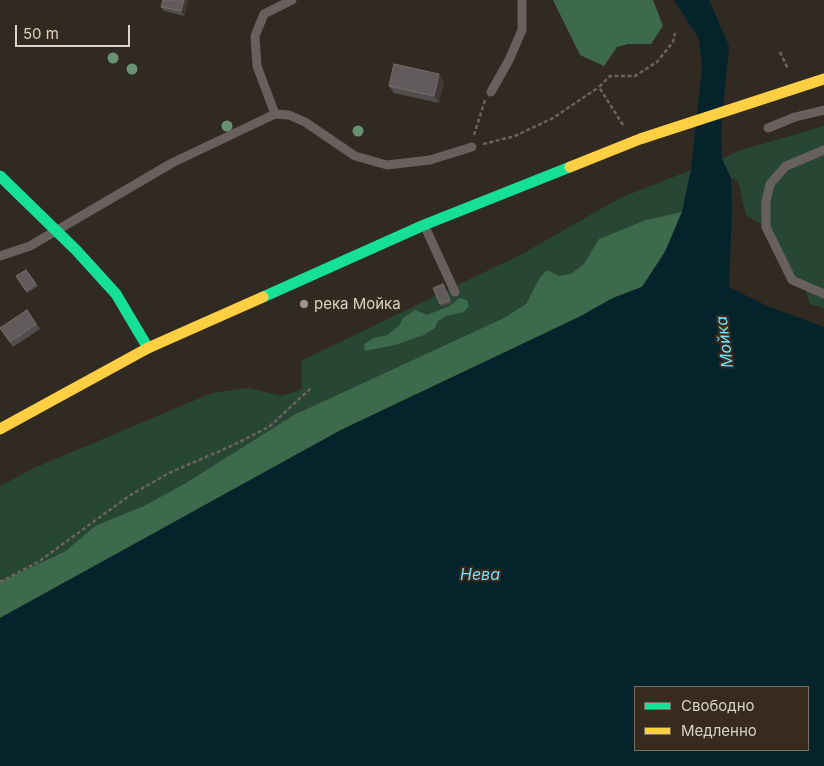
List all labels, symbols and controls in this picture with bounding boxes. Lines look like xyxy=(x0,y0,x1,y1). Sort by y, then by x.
scale bar xyxy=(18,15,132,47)
text: 50 m xyxy=(23,24,59,43)
place label: река Мойка xyxy=(314,295,401,313)
marker: река Мойка xyxy=(298,298,310,310)
water label: Мойка xyxy=(712,315,738,369)
water label: Нева xyxy=(460,565,500,585)
legend xyxy=(634,686,809,751)
text: Свободно xyxy=(681,696,755,715)
text: Медленно xyxy=(681,721,757,740)

